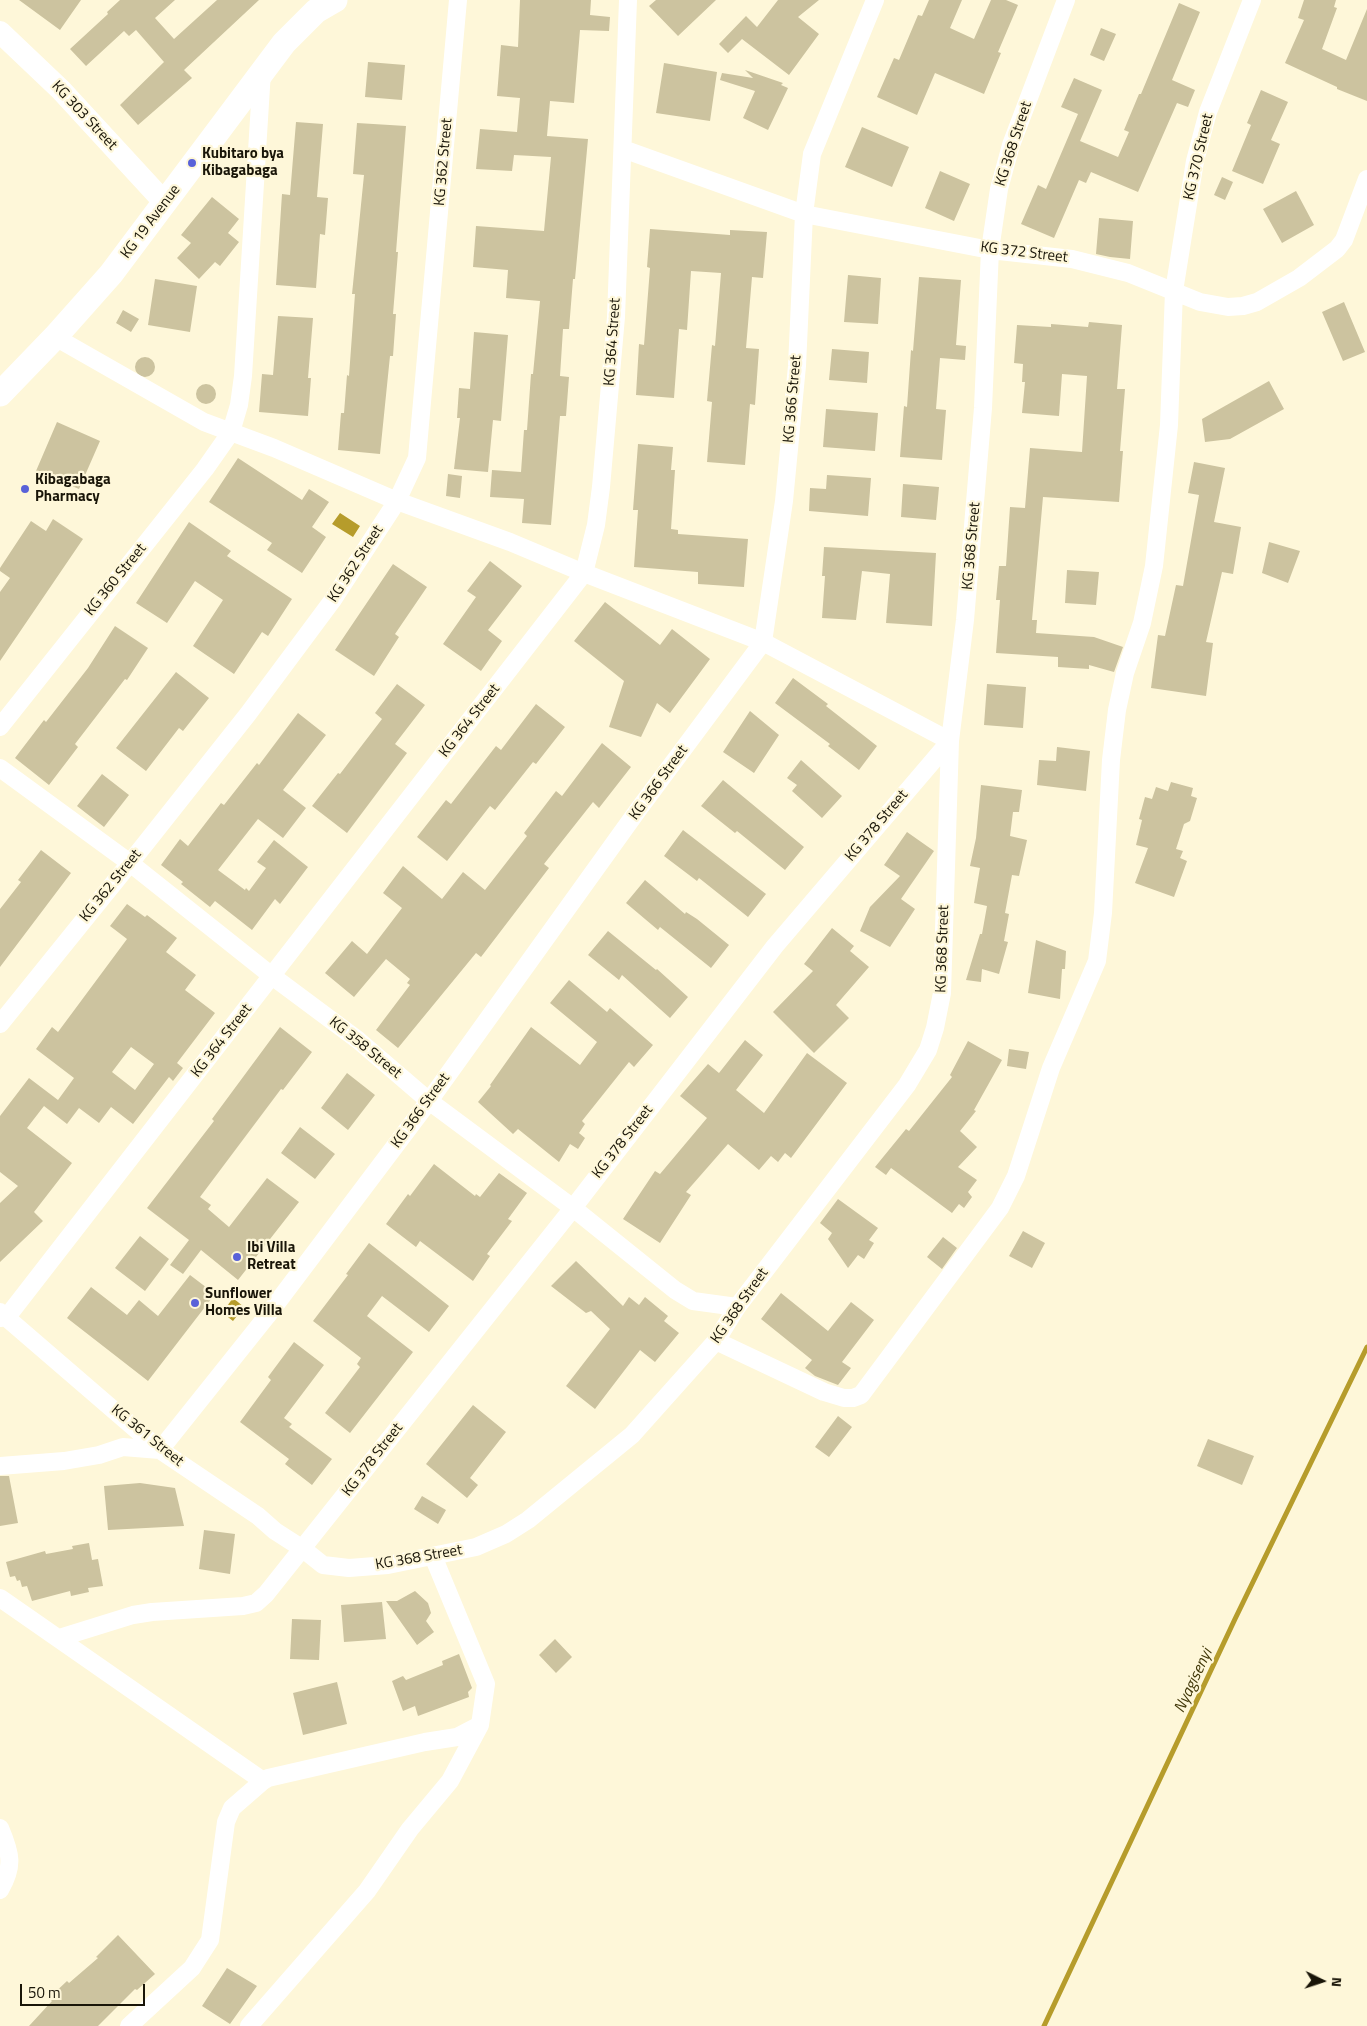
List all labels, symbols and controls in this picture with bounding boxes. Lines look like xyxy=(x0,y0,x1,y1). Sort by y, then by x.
street label: KG 303 Street xyxy=(47,78,121,154)
street label: KG 368 Street xyxy=(992,99,1036,189)
street label: KG 370 Street xyxy=(1180,112,1218,202)
street label: KG 362 Street xyxy=(431,117,457,207)
place label: Kubitaro bya Kibagabaga xyxy=(202,145,284,180)
marker: Kubitaro bya Kibagabaga xyxy=(186,157,198,169)
street label: KG 19 Avenue xyxy=(117,182,185,262)
street label: KG 372 Street xyxy=(979,239,1069,267)
street label: KG 364 Street xyxy=(601,297,625,387)
street label: KG 366 Street xyxy=(780,354,806,444)
place label: Kibagabaga Pharmacy xyxy=(35,471,111,506)
marker: Kibagabaga Pharmacy xyxy=(19,483,31,495)
street label: KG 368 Street xyxy=(959,501,985,591)
street label: KG 362 Street xyxy=(324,522,388,606)
street label: KG 360 Street xyxy=(81,540,151,620)
street label: KG 364 Street xyxy=(436,681,504,761)
street label: KG 366 Street xyxy=(626,742,692,824)
street label: KG 378 Street xyxy=(842,787,912,865)
street label: KG 362 Street xyxy=(76,846,146,926)
street label: KG 368 Street xyxy=(932,905,954,993)
street label: KG 364 Street xyxy=(188,1001,256,1081)
street label: KG 358 Street xyxy=(325,1013,405,1083)
street label: KG 366 Street xyxy=(388,1070,454,1152)
street label: KG 378 Street xyxy=(589,1102,657,1182)
place label: Ibi Villa Retreat xyxy=(247,1239,296,1274)
marker: Ibi Villa Retreat xyxy=(231,1251,243,1263)
street label: KG 368 Street xyxy=(707,1265,773,1347)
place label: Sunflower Homes Villa xyxy=(205,1285,282,1320)
marker: Sunflower Homes Villa xyxy=(189,1297,201,1309)
street label: KG 361 Street xyxy=(107,1401,187,1471)
street label: KG 378 Street xyxy=(339,1420,407,1500)
street label: KG 368 Street xyxy=(374,1541,464,1575)
water label: Nyagisenyi xyxy=(1171,1646,1217,1716)
north arrow xyxy=(1297,1956,1347,2006)
scale bar xyxy=(22,1974,148,2006)
text: N xyxy=(1327,1977,1348,1988)
text: 50 m xyxy=(28,1981,61,2004)

